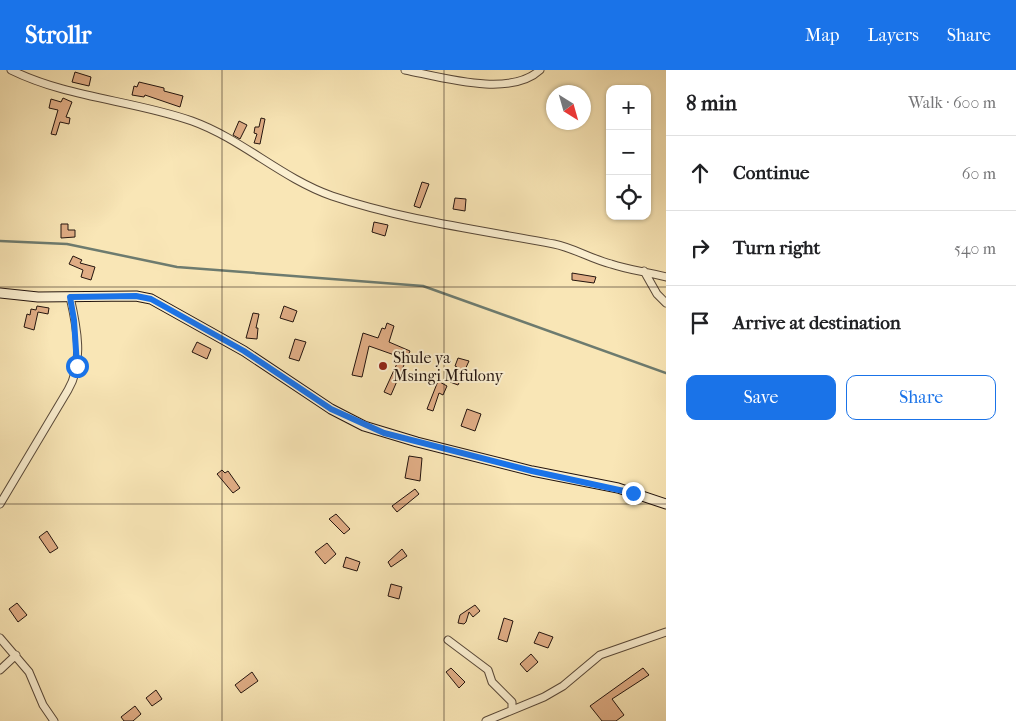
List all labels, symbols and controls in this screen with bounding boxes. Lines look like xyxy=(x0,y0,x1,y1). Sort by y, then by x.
text: Strollr xyxy=(25,21,92,49)
text: Map xyxy=(805,25,839,46)
text: Layers xyxy=(867,25,919,46)
text: Share xyxy=(947,25,991,46)
north arrow xyxy=(546,85,591,130)
map controls xyxy=(606,85,651,220)
button: + xyxy=(606,85,651,130)
text: 8 min xyxy=(686,91,737,115)
text: Walk · 600 m xyxy=(908,93,996,112)
button: − xyxy=(606,130,651,175)
icon: ahead xyxy=(686,159,714,187)
text: Continue xyxy=(733,162,809,184)
text: 60 m xyxy=(962,164,996,183)
button: locate xyxy=(606,175,651,220)
icon: right xyxy=(686,234,714,262)
text: Turn right xyxy=(733,237,820,259)
text: 540 m xyxy=(954,239,996,258)
icon: arrive xyxy=(686,309,714,337)
text: Arrive at destination xyxy=(733,312,901,334)
place label: Shule ya Msingi Mfulony xyxy=(393,348,504,385)
route start xyxy=(66,355,89,378)
marker: Shule ya Msingi Mfulony xyxy=(377,360,389,372)
button: Save xyxy=(686,375,836,420)
button: Share xyxy=(846,375,996,420)
route end xyxy=(622,482,645,505)

